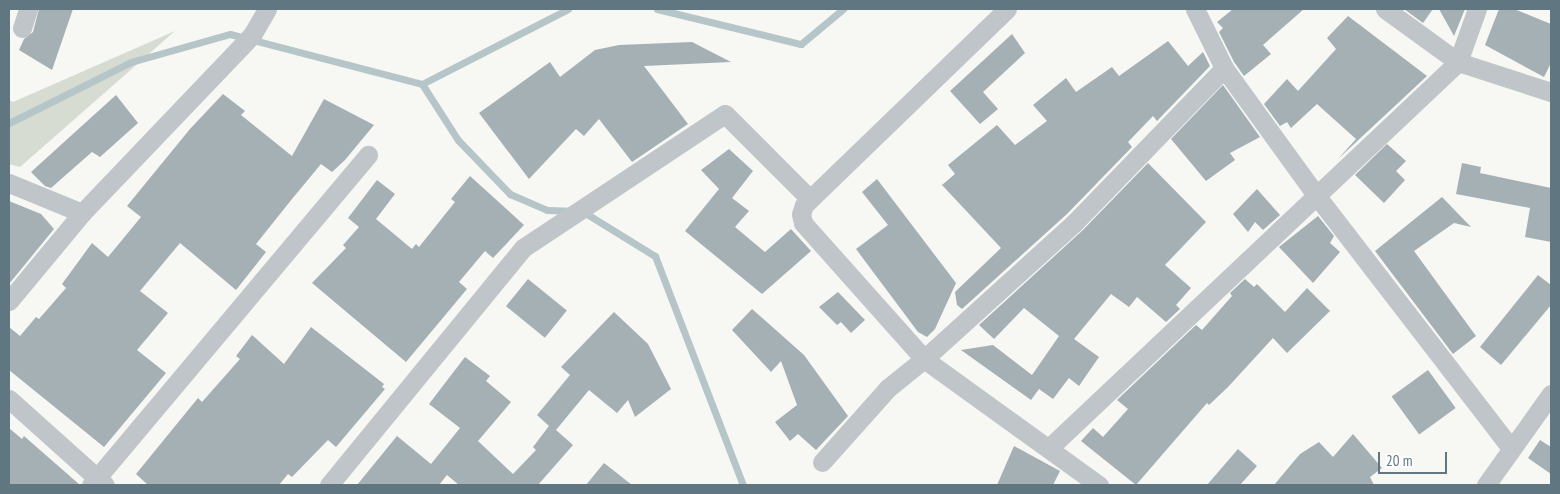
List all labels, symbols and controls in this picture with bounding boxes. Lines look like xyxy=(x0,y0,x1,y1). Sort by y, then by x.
scale bar xyxy=(1380,442,1449,474)
text: 20 m xyxy=(1386,451,1412,470)

